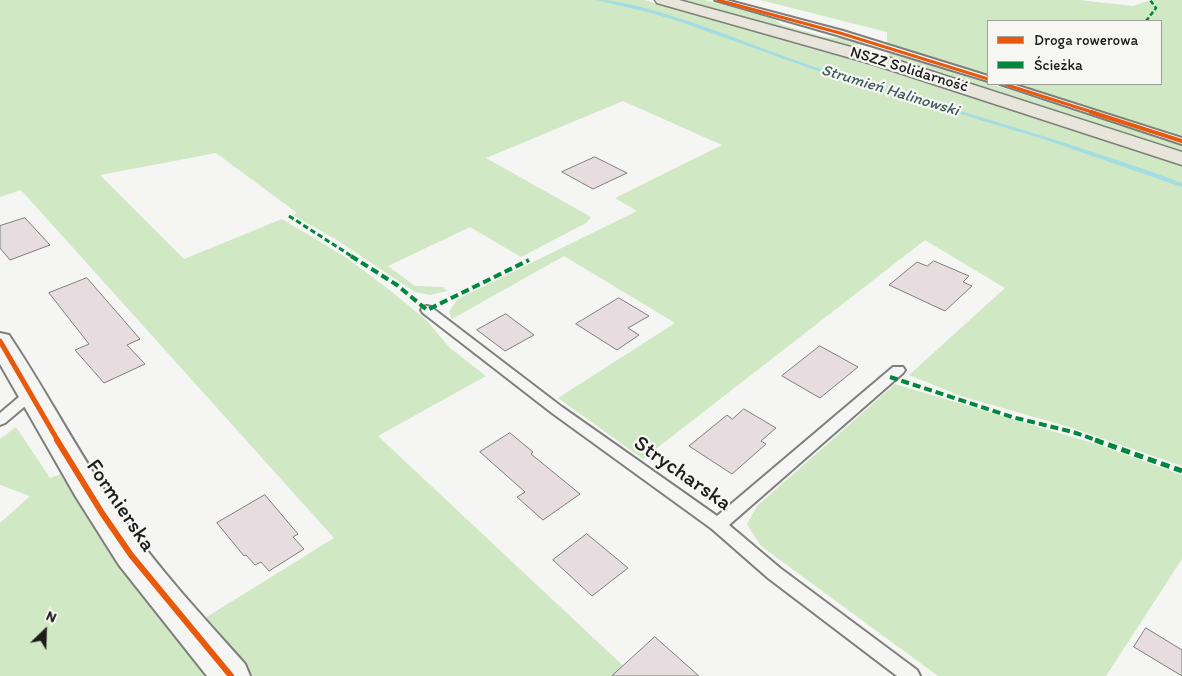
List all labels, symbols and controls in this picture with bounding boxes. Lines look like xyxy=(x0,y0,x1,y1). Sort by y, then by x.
legend xyxy=(987,20,1162,85)
text: Droga rowerowa xyxy=(1034,31,1138,49)
street label: NSZZ Solidarność xyxy=(848,43,970,97)
text: Ścieżka xyxy=(1034,56,1083,74)
water label: Strumień Halinowski xyxy=(819,61,961,121)
street label: Strycharska xyxy=(628,431,736,517)
street label: Formierska xyxy=(79,455,161,557)
north arrow xyxy=(20,606,70,656)
text: N xyxy=(44,607,59,627)

